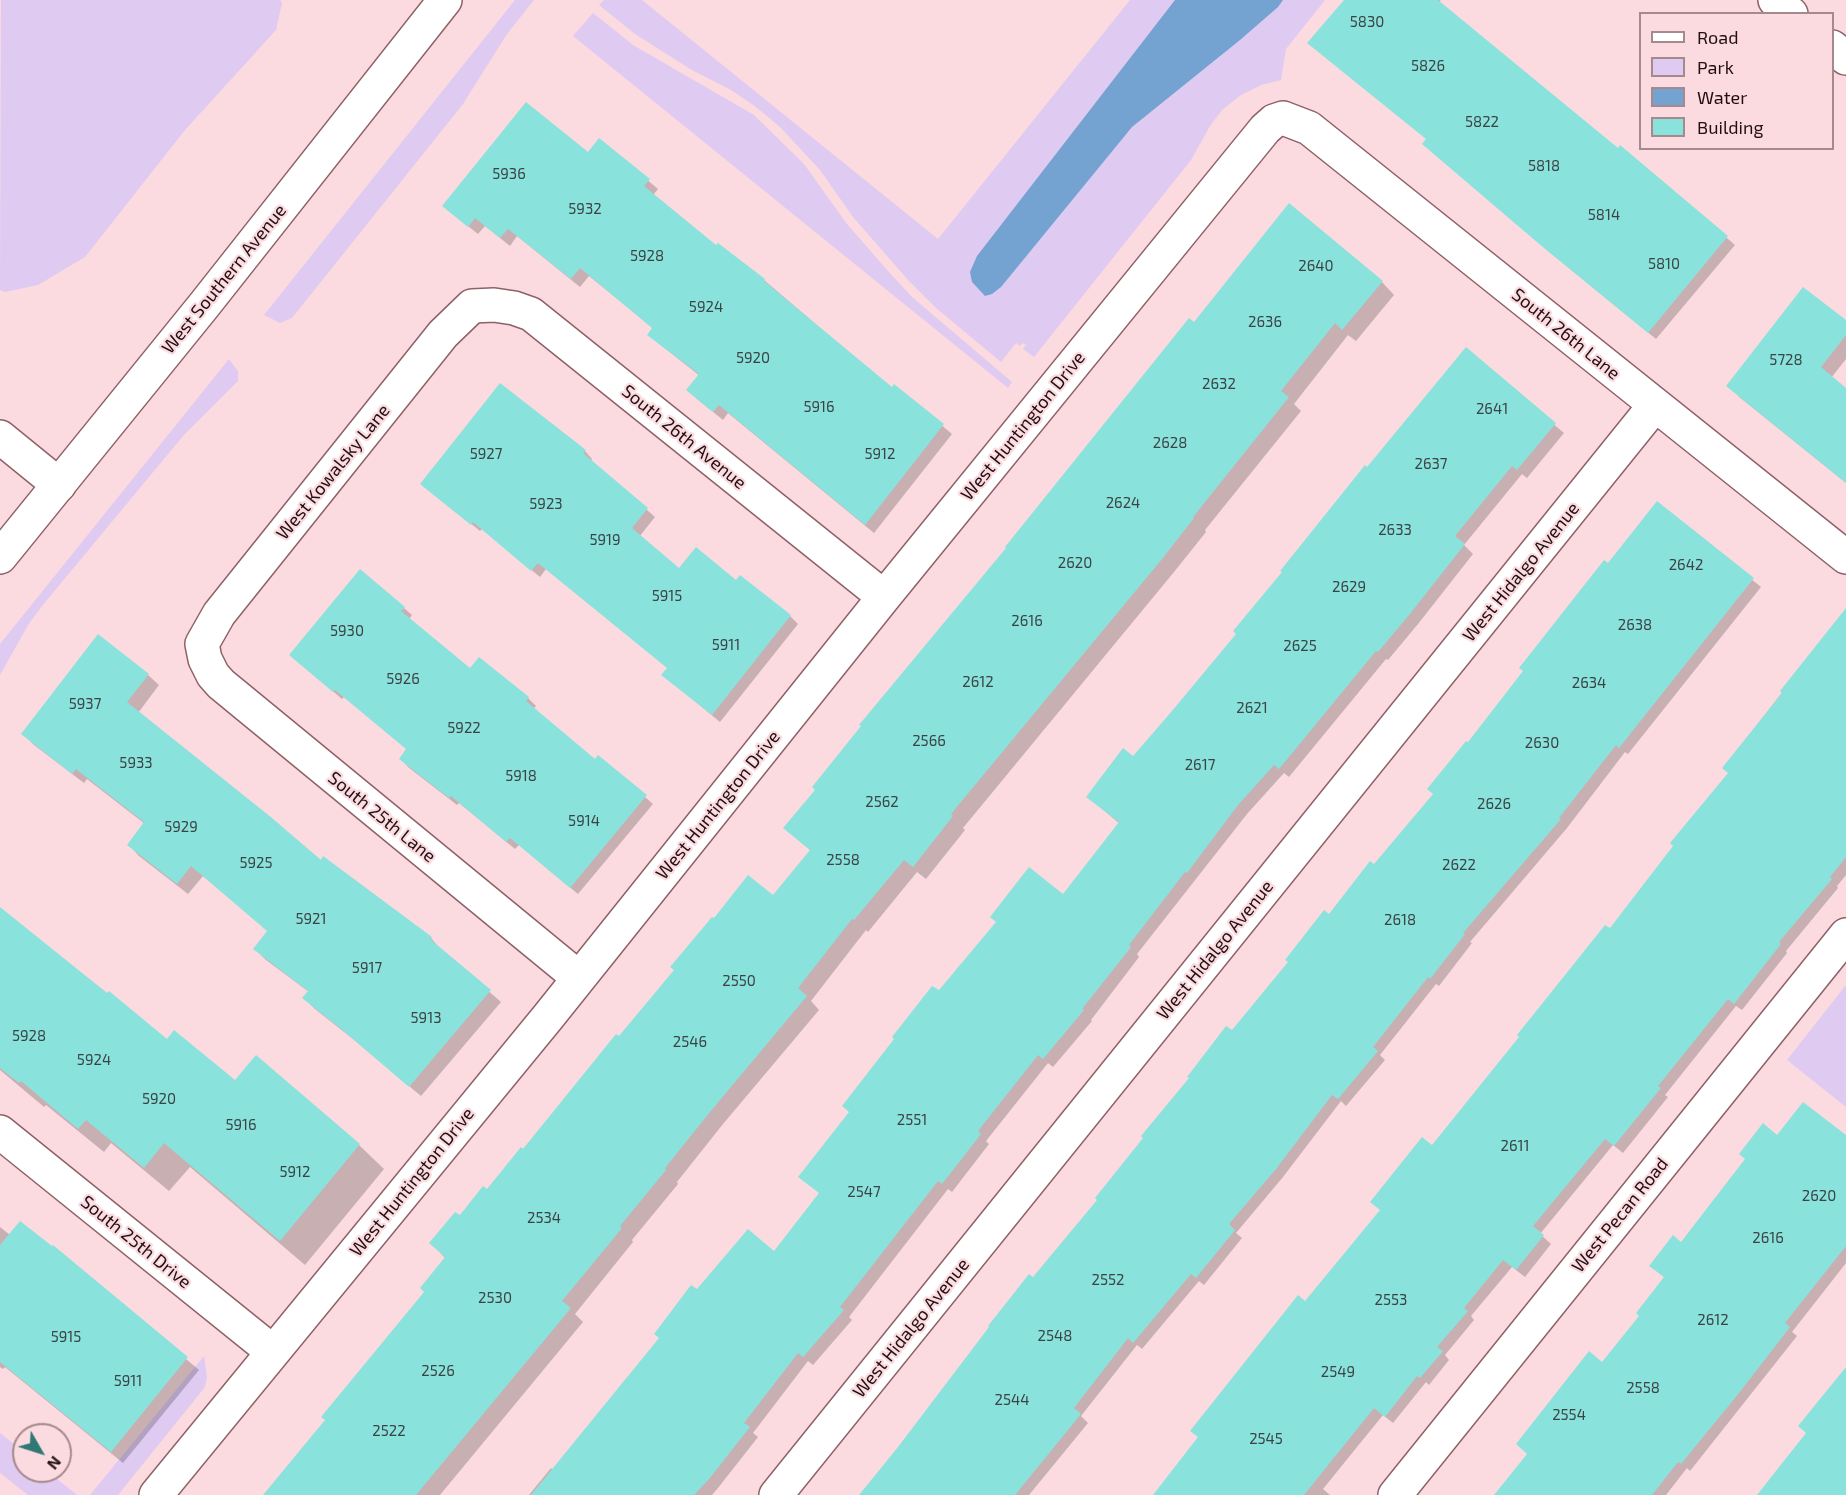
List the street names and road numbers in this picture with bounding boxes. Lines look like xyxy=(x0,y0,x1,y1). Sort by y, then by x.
street label: West Southern Avenue xyxy=(157,200,291,358)
street label: South 26th Lane xyxy=(1508,284,1624,384)
street label: West Huntington Drive xyxy=(956,347,1090,505)
street label: South 26th Avenue xyxy=(617,380,751,494)
street label: West Kowalsky Lane xyxy=(272,400,394,544)
street label: West Hidalgo Avenue xyxy=(1458,498,1584,646)
street label: West Huntington Drive xyxy=(651,726,785,884)
street label: South 25th Lane xyxy=(324,767,440,867)
street label: West Hidalgo Avenue xyxy=(1152,876,1278,1024)
street label: West Huntington Drive xyxy=(345,1103,479,1261)
street label: West Pecan Road xyxy=(1567,1153,1673,1277)
street label: South 25th Drive xyxy=(76,1191,196,1293)
street label: West Hidalgo Avenue xyxy=(848,1254,974,1402)

